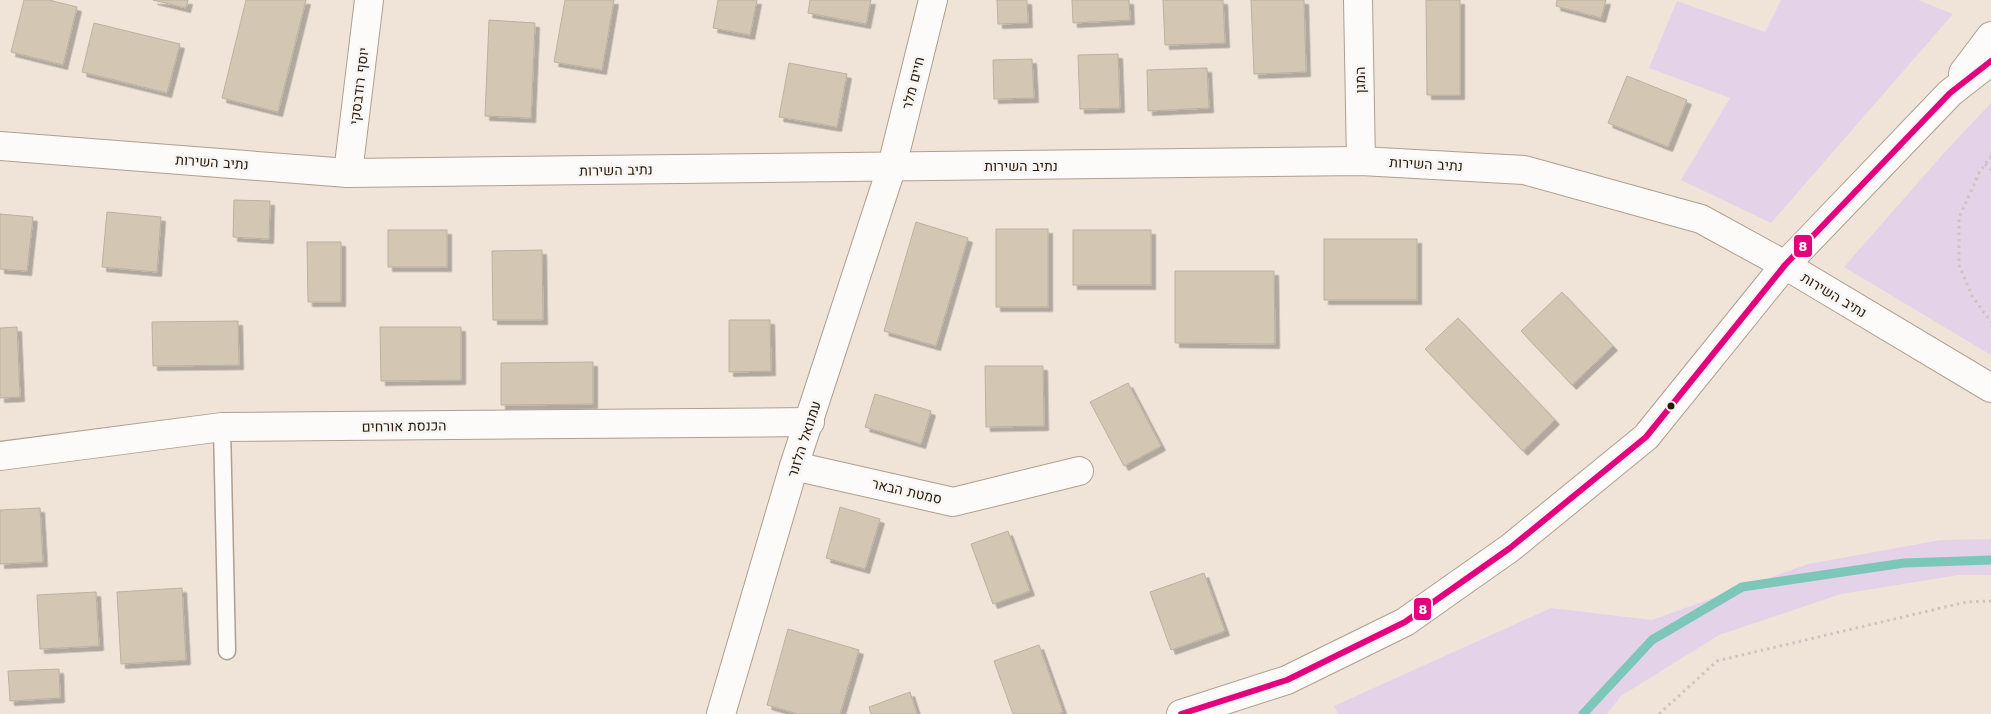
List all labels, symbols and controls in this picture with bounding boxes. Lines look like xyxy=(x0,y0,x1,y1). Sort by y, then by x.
street label: יוסף רודבסקי xyxy=(346,46,372,126)
street label: חיים מלר xyxy=(899,55,927,111)
street label: המגן xyxy=(1352,67,1368,93)
street label: נתיב השירות xyxy=(175,151,249,173)
street label: נתיב השירות xyxy=(1389,154,1463,174)
street label: נתיב השירות xyxy=(984,158,1058,174)
street label: נתיב השירות xyxy=(579,161,653,179)
line badge: 8 xyxy=(1793,234,1813,258)
text: 8 xyxy=(1799,238,1808,254)
street label: נתיב השירות xyxy=(1798,269,1870,321)
street label: עמנואל הלזנר xyxy=(784,399,824,479)
unlabelled marker xyxy=(1666,401,1676,411)
street label: הכנסת אורחים xyxy=(361,417,447,435)
street label: סמטת הבאר xyxy=(870,475,944,507)
line badge: 8 xyxy=(1413,597,1432,621)
text: 8 xyxy=(1419,601,1428,617)

